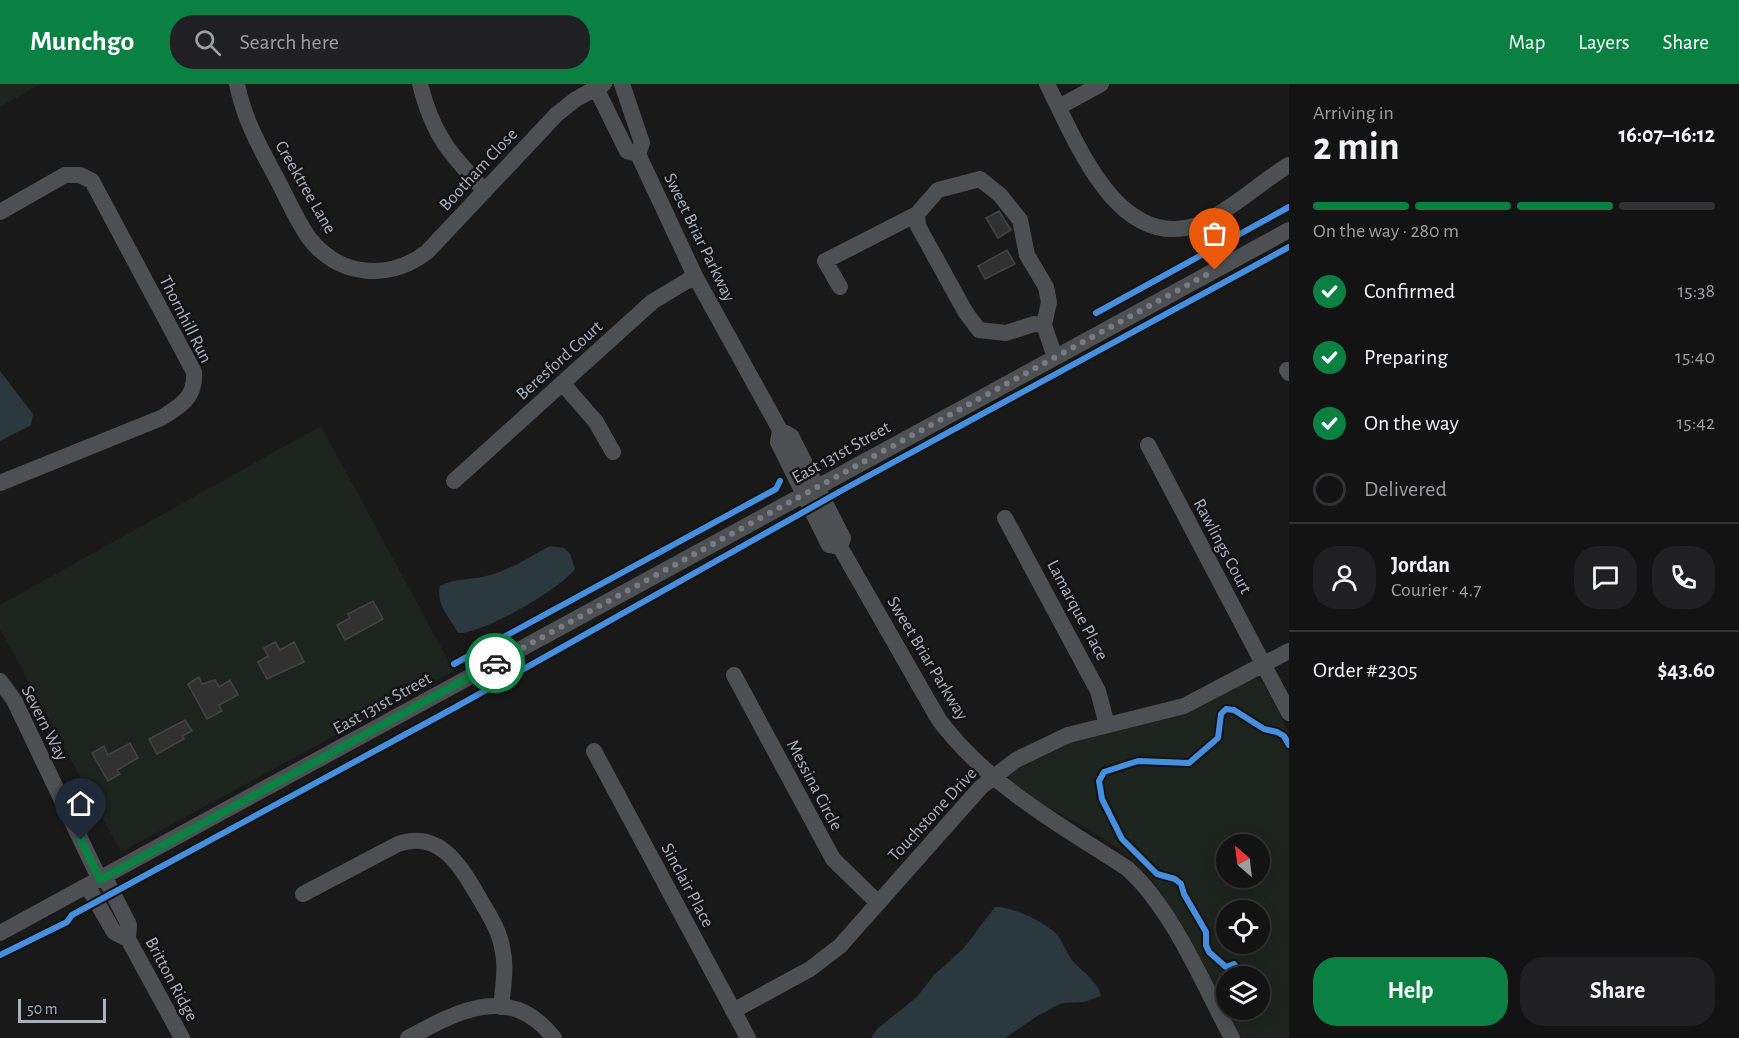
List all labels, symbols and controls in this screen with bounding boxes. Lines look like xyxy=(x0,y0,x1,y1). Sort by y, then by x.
search box xyxy=(170,15,590,69)
icon: search xyxy=(191,26,224,59)
text: Munchgo xyxy=(30,28,134,56)
text: Search here xyxy=(239,31,339,53)
text: Map xyxy=(1509,32,1545,53)
text: Layers xyxy=(1578,32,1629,53)
text: Share xyxy=(1662,32,1709,53)
text: Arriving in xyxy=(1313,103,1394,123)
text: 16:07–16:12 xyxy=(1618,124,1715,146)
street label: Bootham Close xyxy=(436,125,521,214)
text: 2 min xyxy=(1313,128,1400,167)
street label: Creektree Lane xyxy=(271,138,339,237)
street label: Sweet Briar Parkway xyxy=(660,170,738,305)
pin xyxy=(1189,208,1240,270)
icon: bag xyxy=(1198,217,1231,250)
text: On the way · 280 m xyxy=(1313,221,1459,241)
street label: Thornhill Run xyxy=(155,273,215,366)
icon: check xyxy=(1313,275,1346,308)
text: Confirmed xyxy=(1364,280,1455,302)
text: 15:38 xyxy=(1677,281,1715,301)
street label: Beresford Court xyxy=(513,317,606,404)
icon: check xyxy=(1313,341,1346,374)
text: Preparing xyxy=(1364,346,1448,368)
text: 15:40 xyxy=(1675,347,1715,367)
icon: check xyxy=(1313,407,1346,440)
text: On the way xyxy=(1364,412,1459,434)
text: 15:42 xyxy=(1676,413,1715,433)
street label: East 131st Street xyxy=(789,418,894,487)
text: Delivered xyxy=(1364,478,1447,500)
street label: Rawlings Court xyxy=(1190,496,1255,597)
button: person xyxy=(1313,546,1376,609)
button: chat xyxy=(1574,546,1637,609)
button: phone xyxy=(1652,546,1715,609)
text: Jordan xyxy=(1391,554,1450,576)
street label: Lamarque Place xyxy=(1043,557,1111,664)
text: Courier · 4.7 xyxy=(1391,580,1482,600)
street label: Sweet Briar Parkway xyxy=(883,594,971,724)
courier xyxy=(465,633,525,693)
icon: car xyxy=(479,647,512,680)
text: Order #2305 xyxy=(1313,659,1418,681)
text: $43.60 xyxy=(1657,659,1715,681)
street label: East 131st Street xyxy=(330,669,435,738)
street label: Severn Way xyxy=(18,683,71,764)
street label: Messina Circle xyxy=(783,737,845,834)
street label: Touchstone Drive xyxy=(885,764,980,865)
pin xyxy=(55,778,106,840)
icon: home xyxy=(64,787,97,820)
north arrow xyxy=(1216,834,1270,888)
map controls xyxy=(1216,834,1270,1020)
street label: Sinclair Place xyxy=(658,840,717,930)
button: locate xyxy=(1216,900,1270,954)
street label: Britton Ridge xyxy=(141,934,201,1025)
button: Help xyxy=(1313,957,1508,1026)
button: Share xyxy=(1520,957,1715,1026)
button: layers xyxy=(1216,966,1270,1020)
scale bar xyxy=(18,996,106,1024)
text: 50 m xyxy=(27,1001,58,1017)

